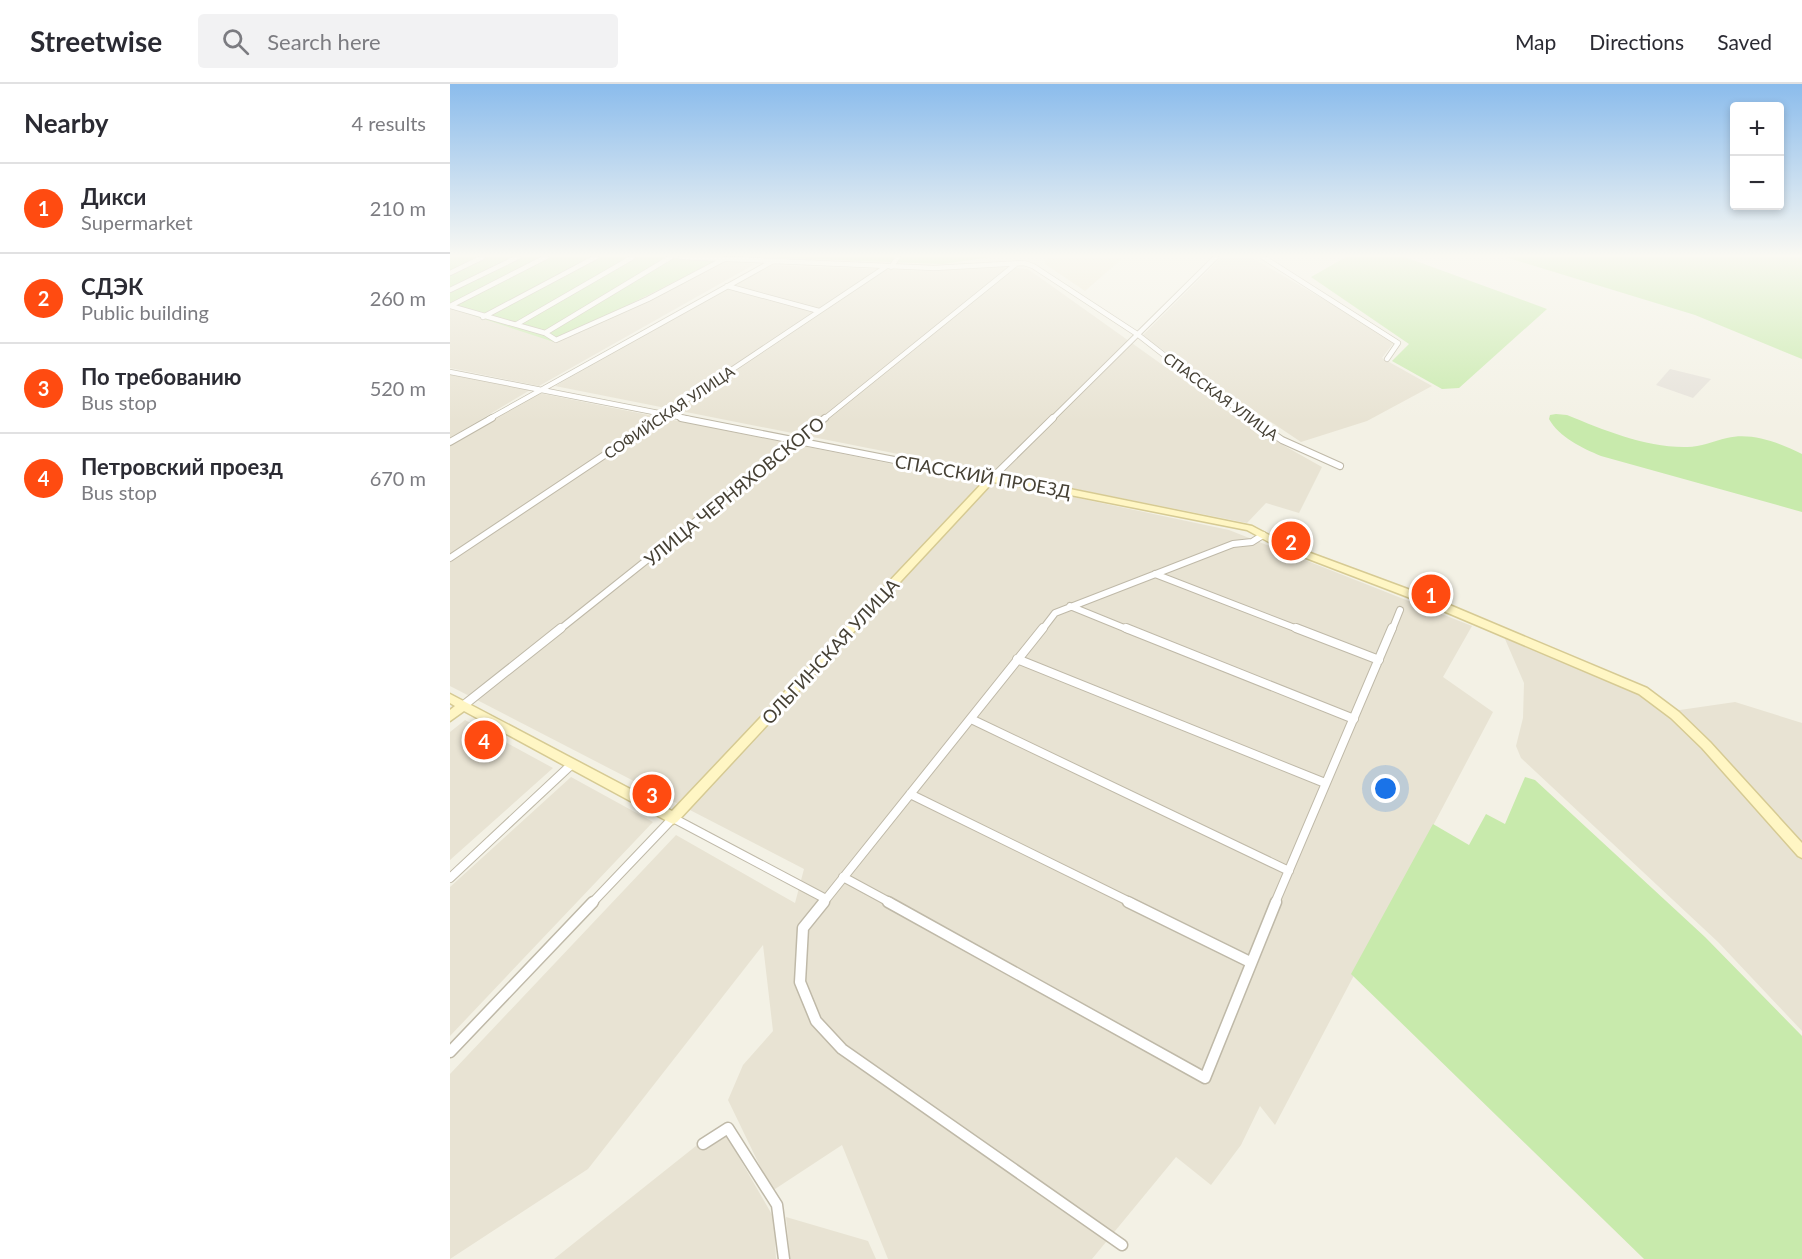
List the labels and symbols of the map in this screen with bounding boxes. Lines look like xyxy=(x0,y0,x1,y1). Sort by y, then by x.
street label: СПАССКАЯ УЛИЦА xyxy=(1160,348,1283,444)
street label: СОФИЙСКАЯ УЛИЦА xyxy=(600,361,738,462)
street label: УЛИЦА ЧЕРНЯХОВСКОГО xyxy=(640,412,828,570)
street label: СПАССКИЙ ПРОЕЗД xyxy=(893,450,1073,502)
pin: 2 xyxy=(1272,518,1310,564)
pin: 1 xyxy=(1412,572,1450,616)
street label: ОЛЬГИНСКАЯ УЛИЦА xyxy=(757,573,904,728)
pin: 4 xyxy=(465,718,504,762)
pin: 3 xyxy=(632,772,672,816)
your location xyxy=(1371,774,1400,803)

